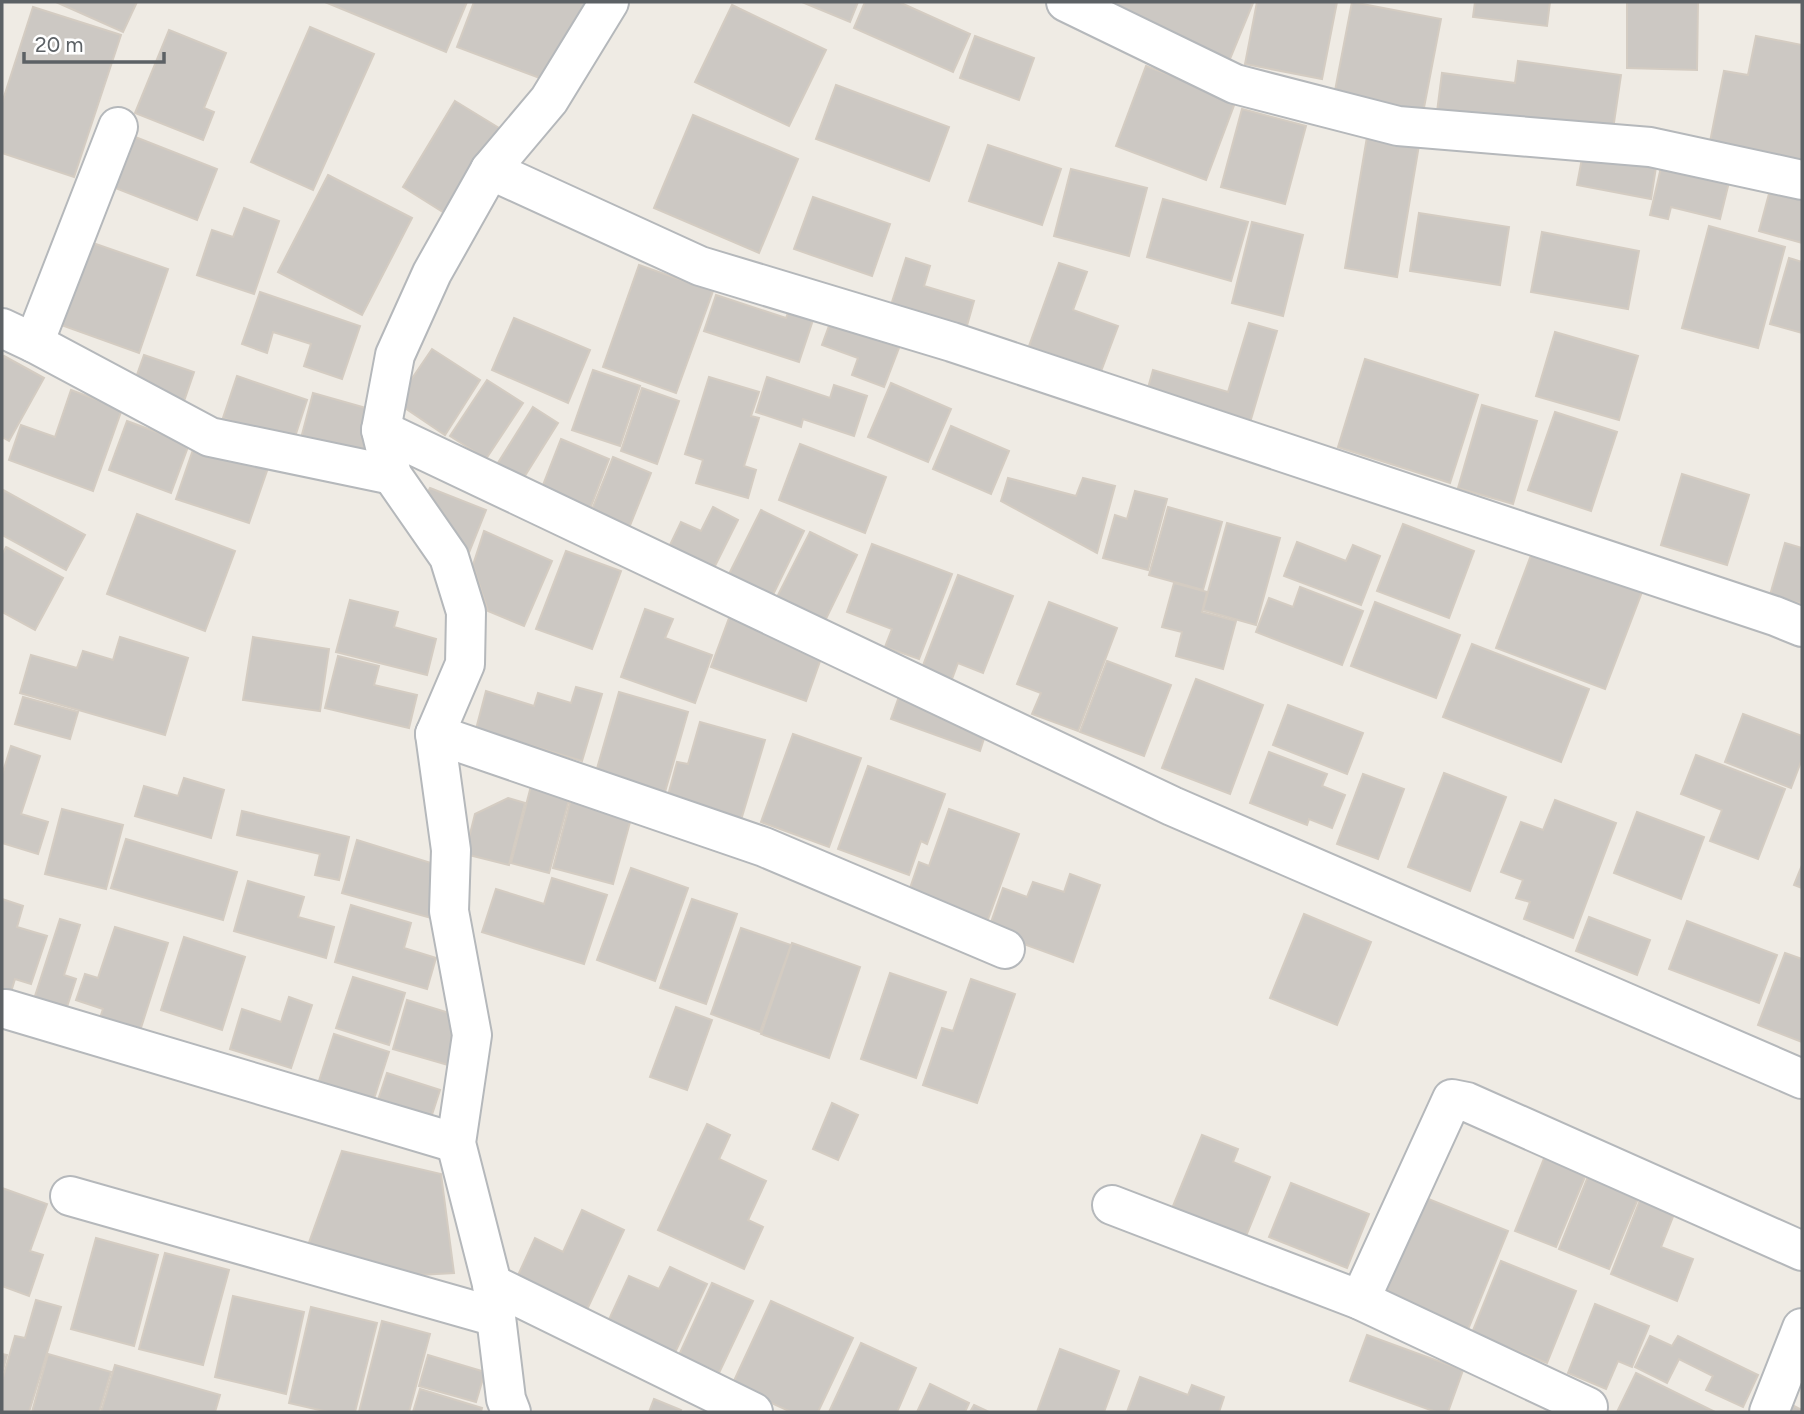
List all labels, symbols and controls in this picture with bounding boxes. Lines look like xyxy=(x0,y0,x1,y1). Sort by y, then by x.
scale bar xyxy=(24,21,164,65)
text: 20 m xyxy=(35,32,83,57)

